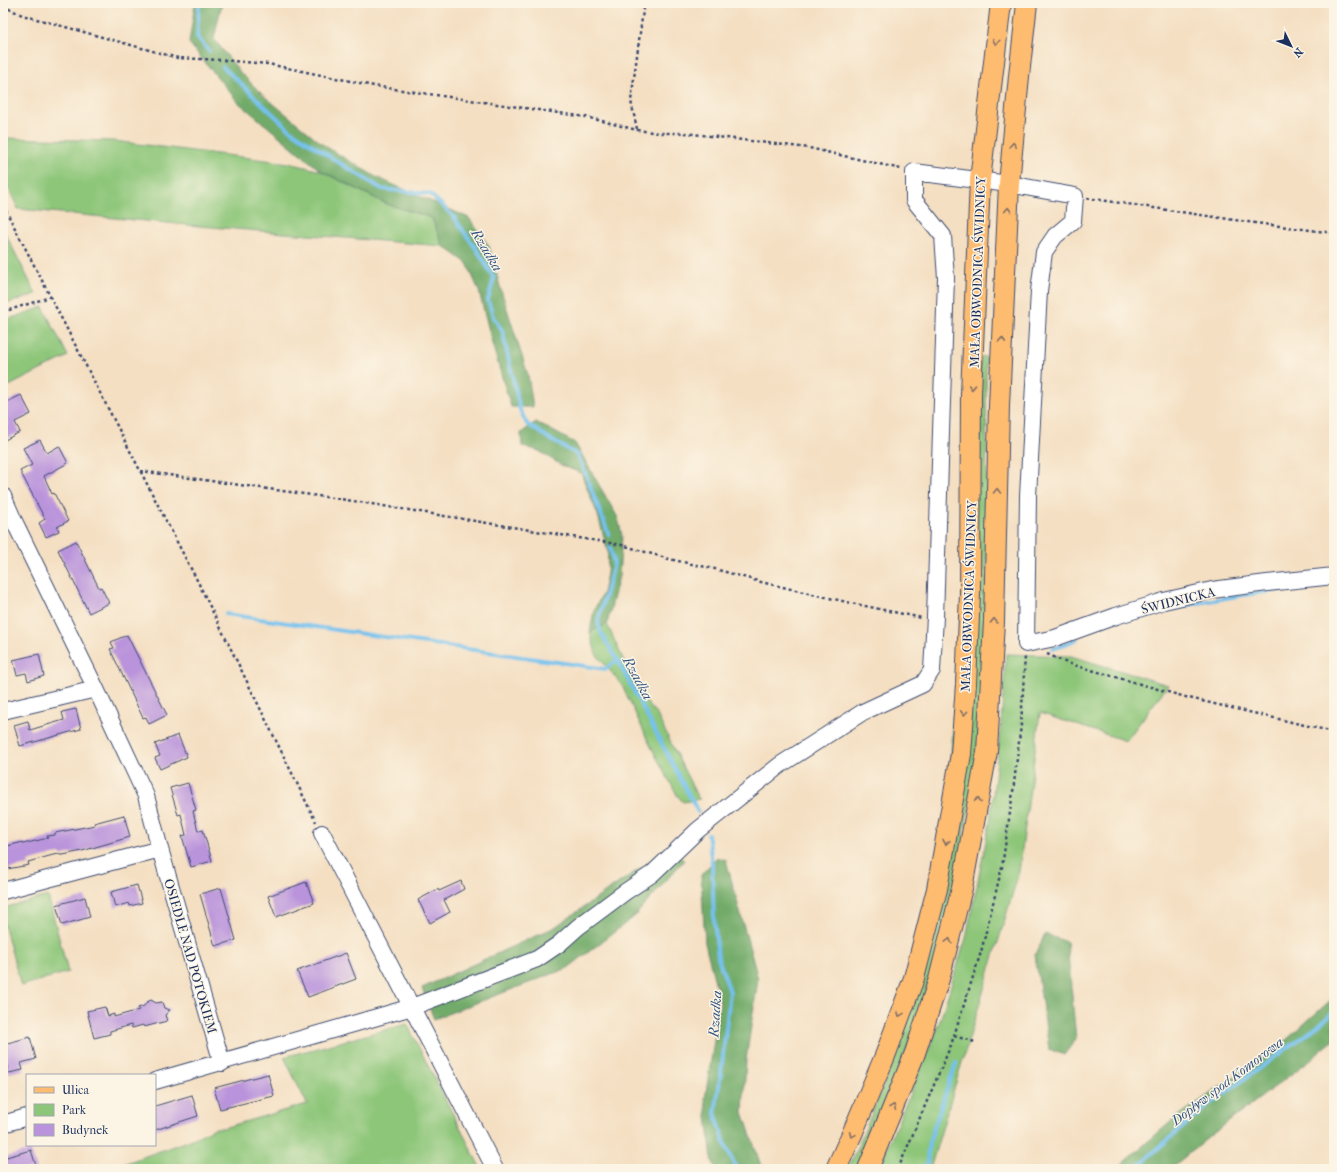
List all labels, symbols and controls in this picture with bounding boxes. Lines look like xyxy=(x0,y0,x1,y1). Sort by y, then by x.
north arrow xyxy=(1271,26,1311,66)
one-way arrow xyxy=(992,39,1001,45)
text: N xyxy=(1290,45,1306,60)
one-way arrow xyxy=(1008,142,1017,148)
street label: MAŁA OBWODNICA ŚWIDNICY xyxy=(967,175,988,368)
one-way arrow xyxy=(1004,207,1012,213)
water label: Rzadka xyxy=(467,225,506,275)
one-way arrow xyxy=(998,337,1006,343)
one-way arrow xyxy=(967,384,976,390)
one-way arrow xyxy=(993,488,1001,494)
street label: MAŁA OBWODNICA ŚWIDNICY xyxy=(958,499,979,692)
street label: ŚWIDNICKA xyxy=(1140,584,1217,617)
one-way arrow xyxy=(990,618,998,624)
water label: Rzadka xyxy=(619,653,656,703)
one-way arrow xyxy=(960,710,969,716)
one-way arrow xyxy=(973,797,982,803)
one-way arrow xyxy=(942,839,950,845)
street label: OSIEDLE NAD POTOKIEM xyxy=(161,877,220,1035)
one-way arrow xyxy=(944,938,952,944)
water label: Rzadka xyxy=(705,990,726,1039)
one-way arrow xyxy=(897,1011,905,1018)
water label: Dopływ spod Komorowa xyxy=(1167,1034,1287,1130)
legend xyxy=(26,1074,156,1146)
text: Ulica xyxy=(62,1083,89,1097)
text: Park xyxy=(62,1103,87,1117)
one-way arrow xyxy=(888,1103,896,1111)
text: Budynek xyxy=(62,1123,109,1137)
one-way arrow xyxy=(848,1131,856,1138)

